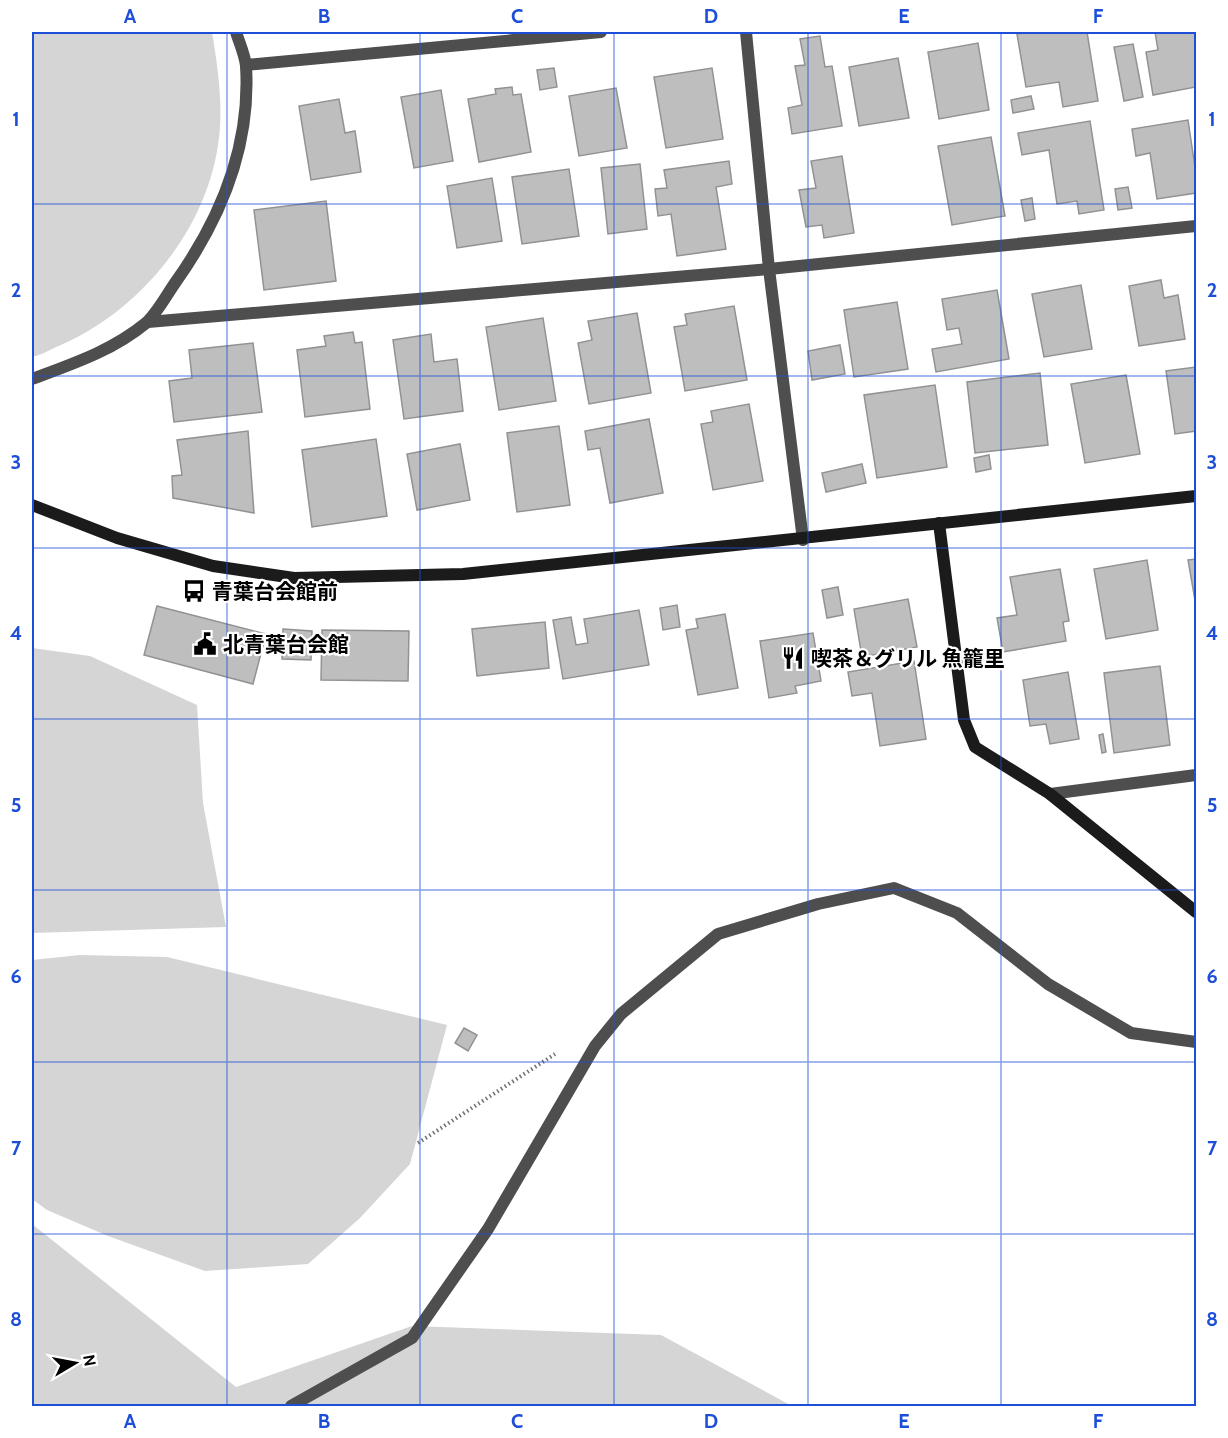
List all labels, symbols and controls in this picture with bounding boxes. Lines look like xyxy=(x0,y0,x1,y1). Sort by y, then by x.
text: A xyxy=(124,4,137,28)
text: B xyxy=(318,4,330,28)
text: C xyxy=(511,4,523,28)
text: D xyxy=(704,4,718,28)
text: E xyxy=(898,4,910,28)
text: F xyxy=(1093,4,1104,28)
text: 1 xyxy=(12,107,20,131)
text: 1 xyxy=(1208,107,1216,131)
text: 2 xyxy=(11,278,21,302)
text: 2 xyxy=(1207,278,1217,302)
text: 3 xyxy=(11,450,21,474)
text: 3 xyxy=(1207,450,1217,474)
bus stop icon: 青葉台会館前 xyxy=(181,578,207,604)
place label: 青葉台会館前 xyxy=(212,579,338,604)
text: 4 xyxy=(10,621,22,645)
text: 4 xyxy=(1206,621,1218,645)
public building icon: 北青葉台会館 xyxy=(192,631,218,657)
place label: 北青葉台会館 xyxy=(223,632,349,657)
restaurant icon: 喫茶＆グリル 魚籠里 xyxy=(780,645,806,671)
place label: 喫茶＆グリル 魚籠里 xyxy=(811,646,1005,671)
text: 5 xyxy=(11,793,21,817)
text: 5 xyxy=(1207,793,1217,817)
text: 6 xyxy=(10,964,22,988)
text: 6 xyxy=(1206,964,1218,988)
text: 7 xyxy=(11,1136,22,1160)
text: 7 xyxy=(1207,1136,1218,1160)
text: 8 xyxy=(10,1307,22,1331)
text: 8 xyxy=(1206,1307,1218,1331)
north arrow xyxy=(45,1333,105,1393)
text: N xyxy=(79,1353,100,1368)
text: A xyxy=(124,1409,137,1433)
text: B xyxy=(318,1409,330,1433)
text: C xyxy=(511,1409,523,1433)
text: D xyxy=(704,1409,718,1433)
text: E xyxy=(898,1409,910,1433)
text: F xyxy=(1093,1409,1104,1433)

